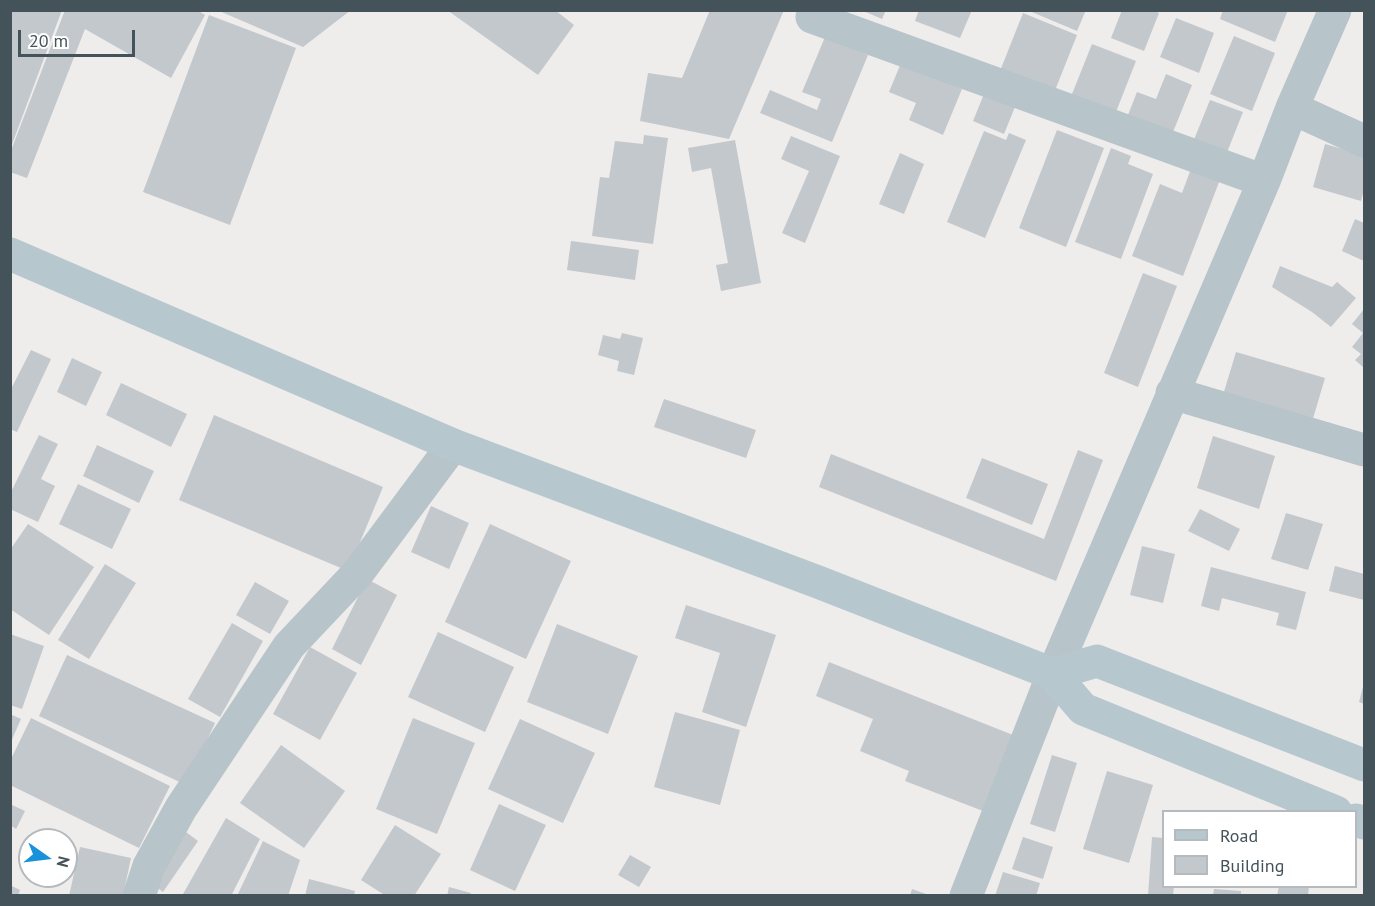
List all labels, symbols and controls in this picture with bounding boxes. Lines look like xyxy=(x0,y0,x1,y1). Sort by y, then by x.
scale bar xyxy=(21,18,138,56)
text: 20 m xyxy=(29,29,68,52)
legend xyxy=(1162,810,1357,888)
text: Road xyxy=(1220,824,1258,847)
north arrow xyxy=(18,828,78,888)
text: N xyxy=(53,854,75,869)
text: Building xyxy=(1220,854,1284,877)

